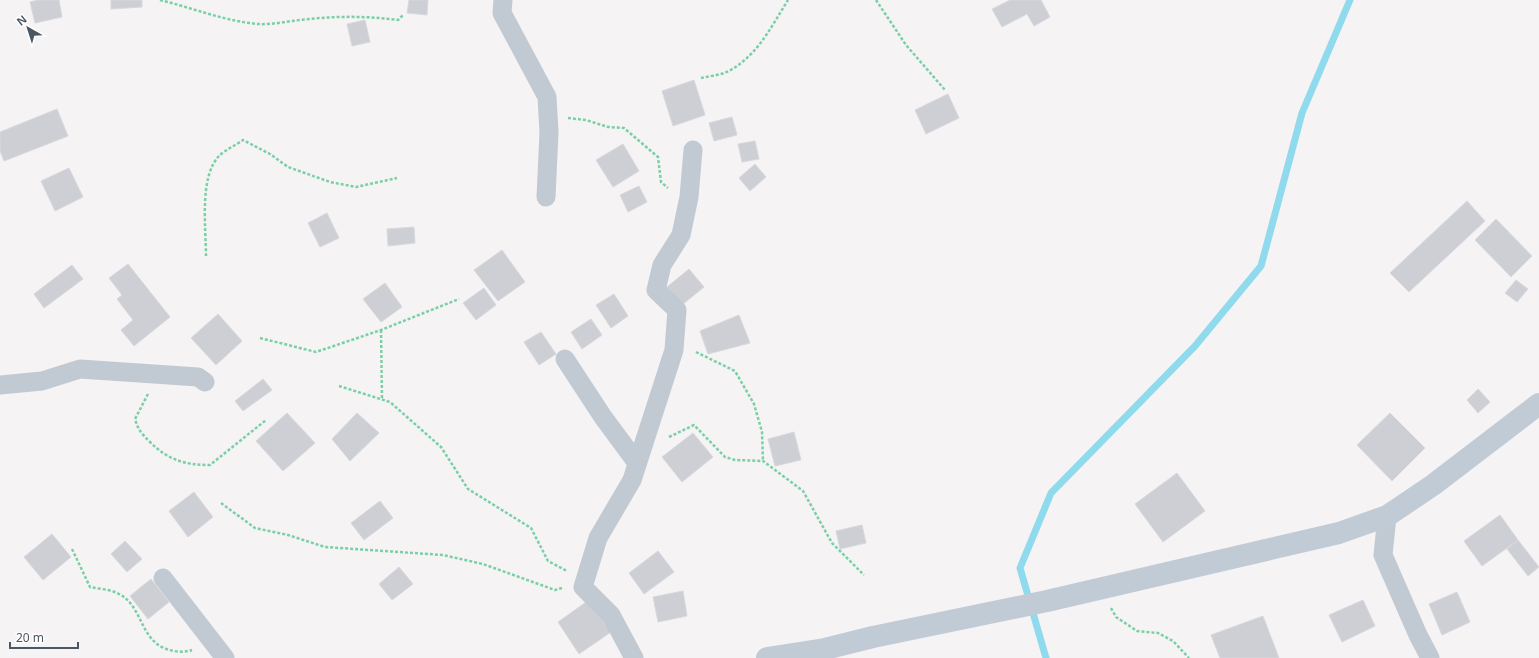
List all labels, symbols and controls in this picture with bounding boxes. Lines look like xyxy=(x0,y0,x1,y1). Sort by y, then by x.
north arrow xyxy=(8,8,48,48)
text: N xyxy=(13,11,30,28)
scale bar xyxy=(10,624,78,650)
text: 20 m xyxy=(16,629,44,646)

